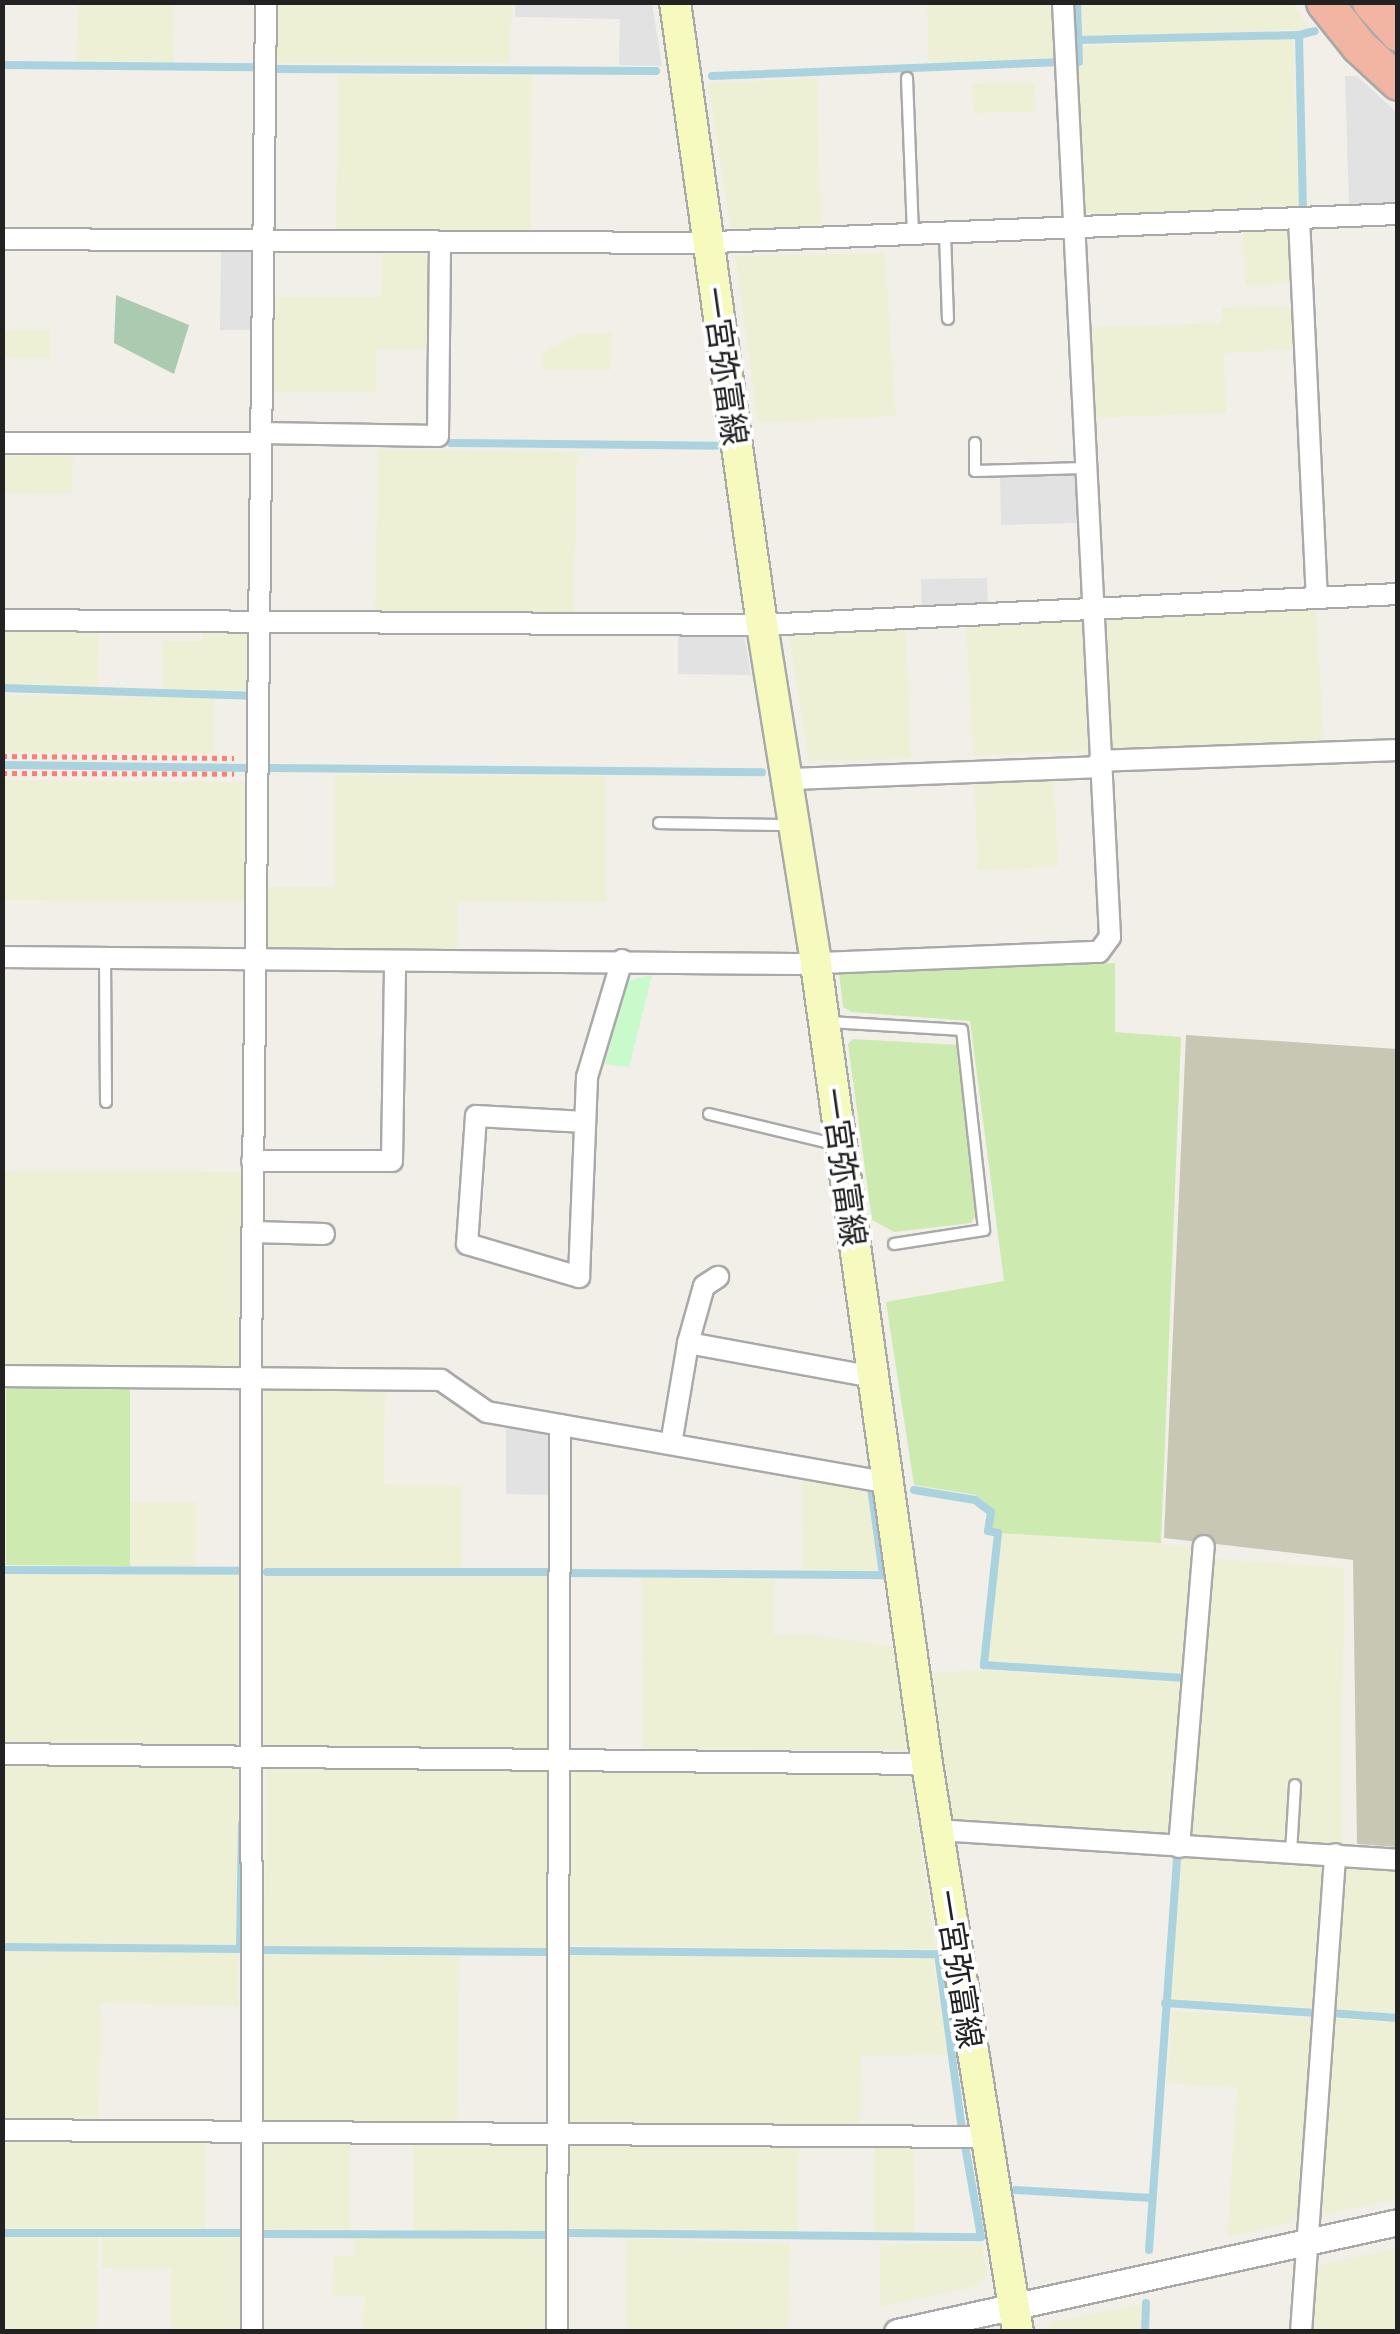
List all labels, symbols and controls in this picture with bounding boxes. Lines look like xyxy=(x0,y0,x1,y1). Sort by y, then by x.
street label: 一宮弥富線 xyxy=(695,284,755,448)
street label: 一宮弥富線 xyxy=(814,1085,874,1249)
street label: 一宮弥富線 xyxy=(928,1887,990,2051)

